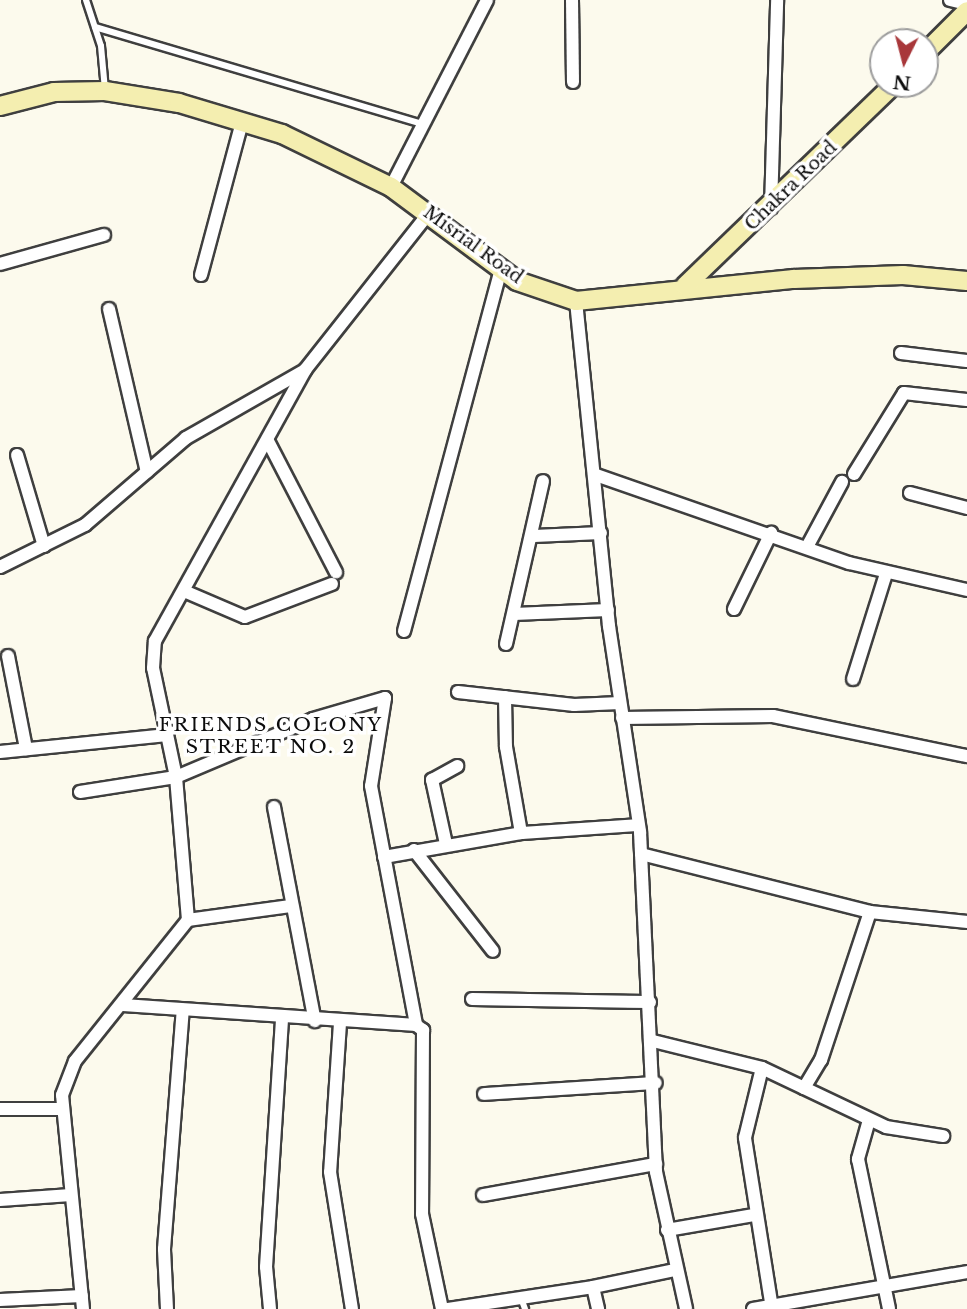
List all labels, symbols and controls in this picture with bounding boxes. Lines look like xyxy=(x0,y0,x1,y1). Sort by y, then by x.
north arrow xyxy=(869,28,939,98)
text: N xyxy=(892,70,912,95)
street label: Chakra Road xyxy=(741,137,841,235)
street label: Misrial Road xyxy=(419,202,527,288)
district label: FRIENDS COLONY STREET NO. 2 xyxy=(161,714,381,758)

